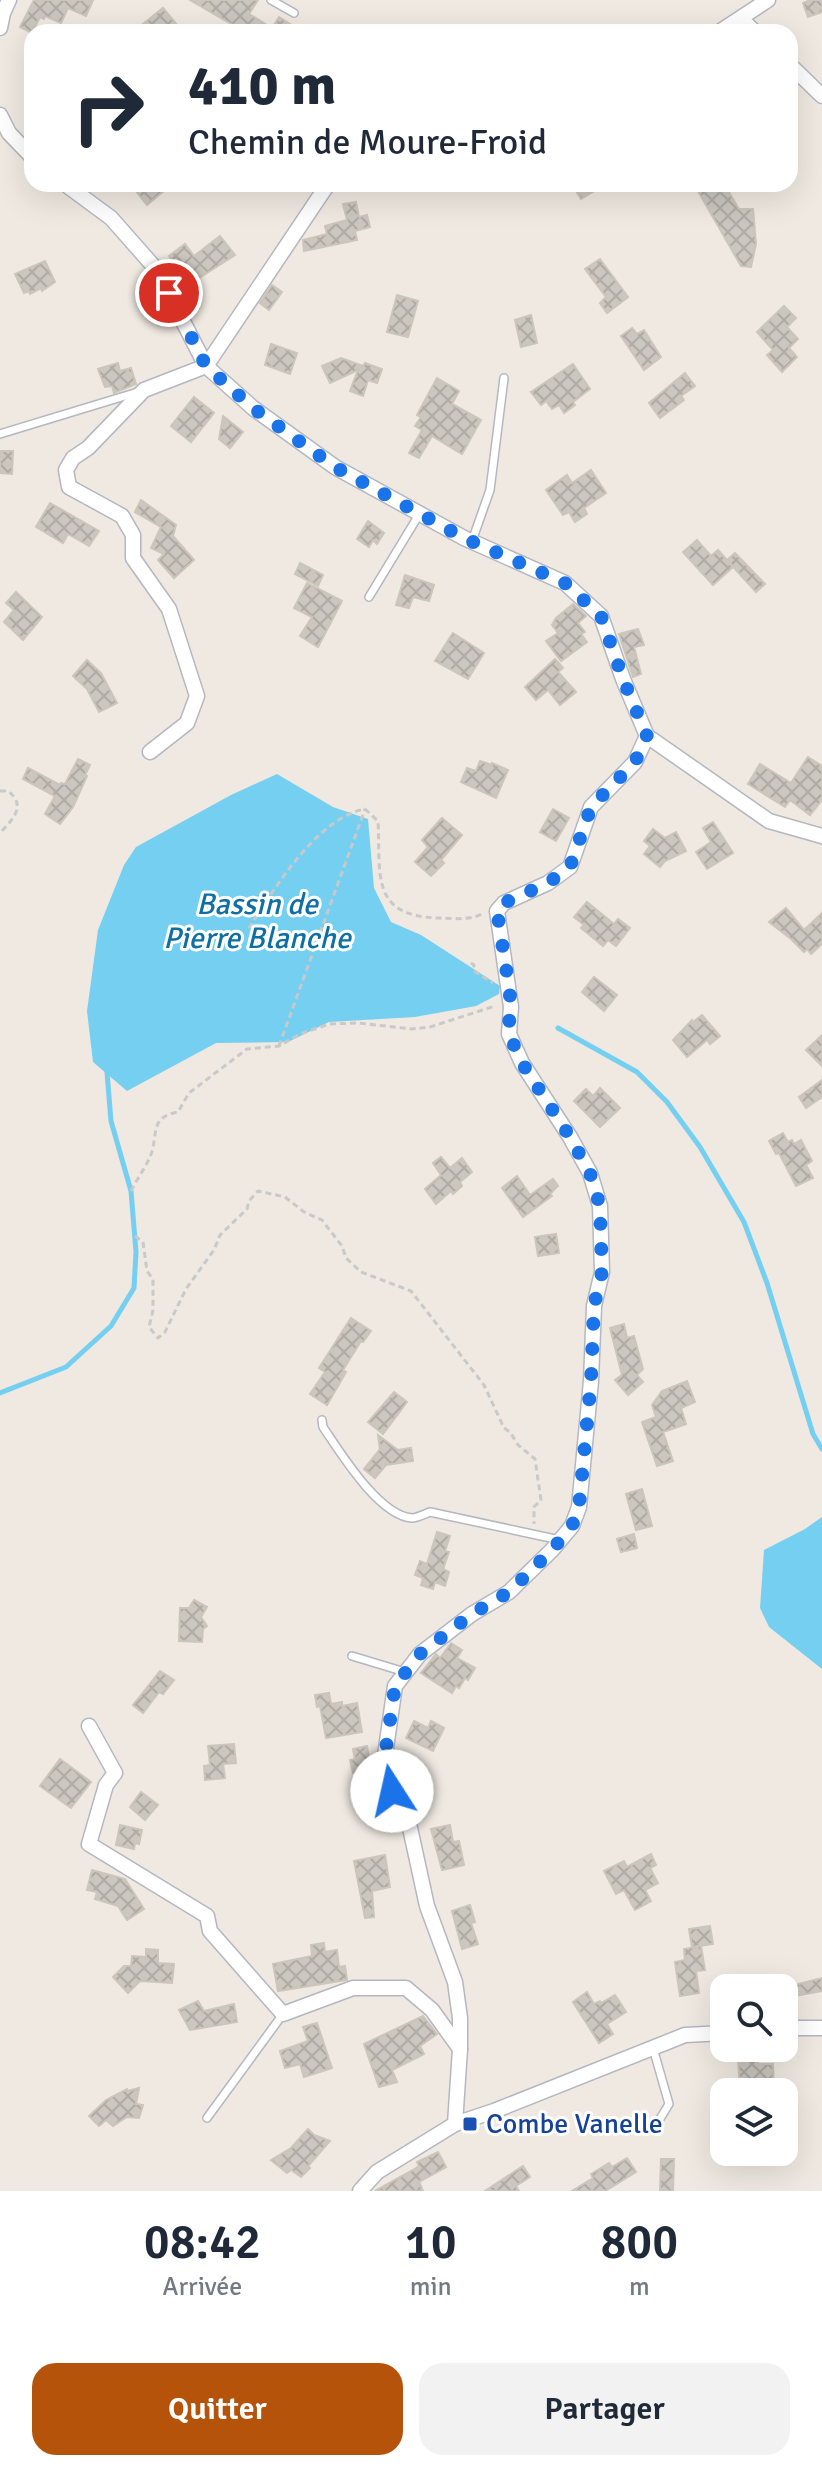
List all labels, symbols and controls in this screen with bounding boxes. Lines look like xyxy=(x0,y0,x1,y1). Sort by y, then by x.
text: 410 m xyxy=(188,51,336,120)
icon: right xyxy=(56,56,160,160)
text: Chemin de Moure-Froid xyxy=(188,120,547,165)
pin xyxy=(135,259,203,327)
icon: arrive xyxy=(147,271,191,315)
water label: Bassin de Pierre Blanche xyxy=(163,886,353,957)
position arrow xyxy=(350,1749,434,1833)
map controls xyxy=(710,1974,798,2166)
button: search xyxy=(710,1974,798,2062)
button: layers xyxy=(710,2078,798,2166)
place label: Combe Vanelle xyxy=(486,2107,663,2141)
marker: Combe Vanelle xyxy=(461,2115,479,2133)
text: 08:42 xyxy=(144,2213,261,2272)
text: 10 xyxy=(405,2213,457,2272)
text: 800 xyxy=(600,2213,678,2272)
text: Arrivée xyxy=(162,2271,242,2303)
text: min xyxy=(410,2271,452,2303)
text: m xyxy=(629,2271,650,2303)
button: Quitter xyxy=(32,2363,403,2455)
button: Partager xyxy=(419,2363,790,2455)

